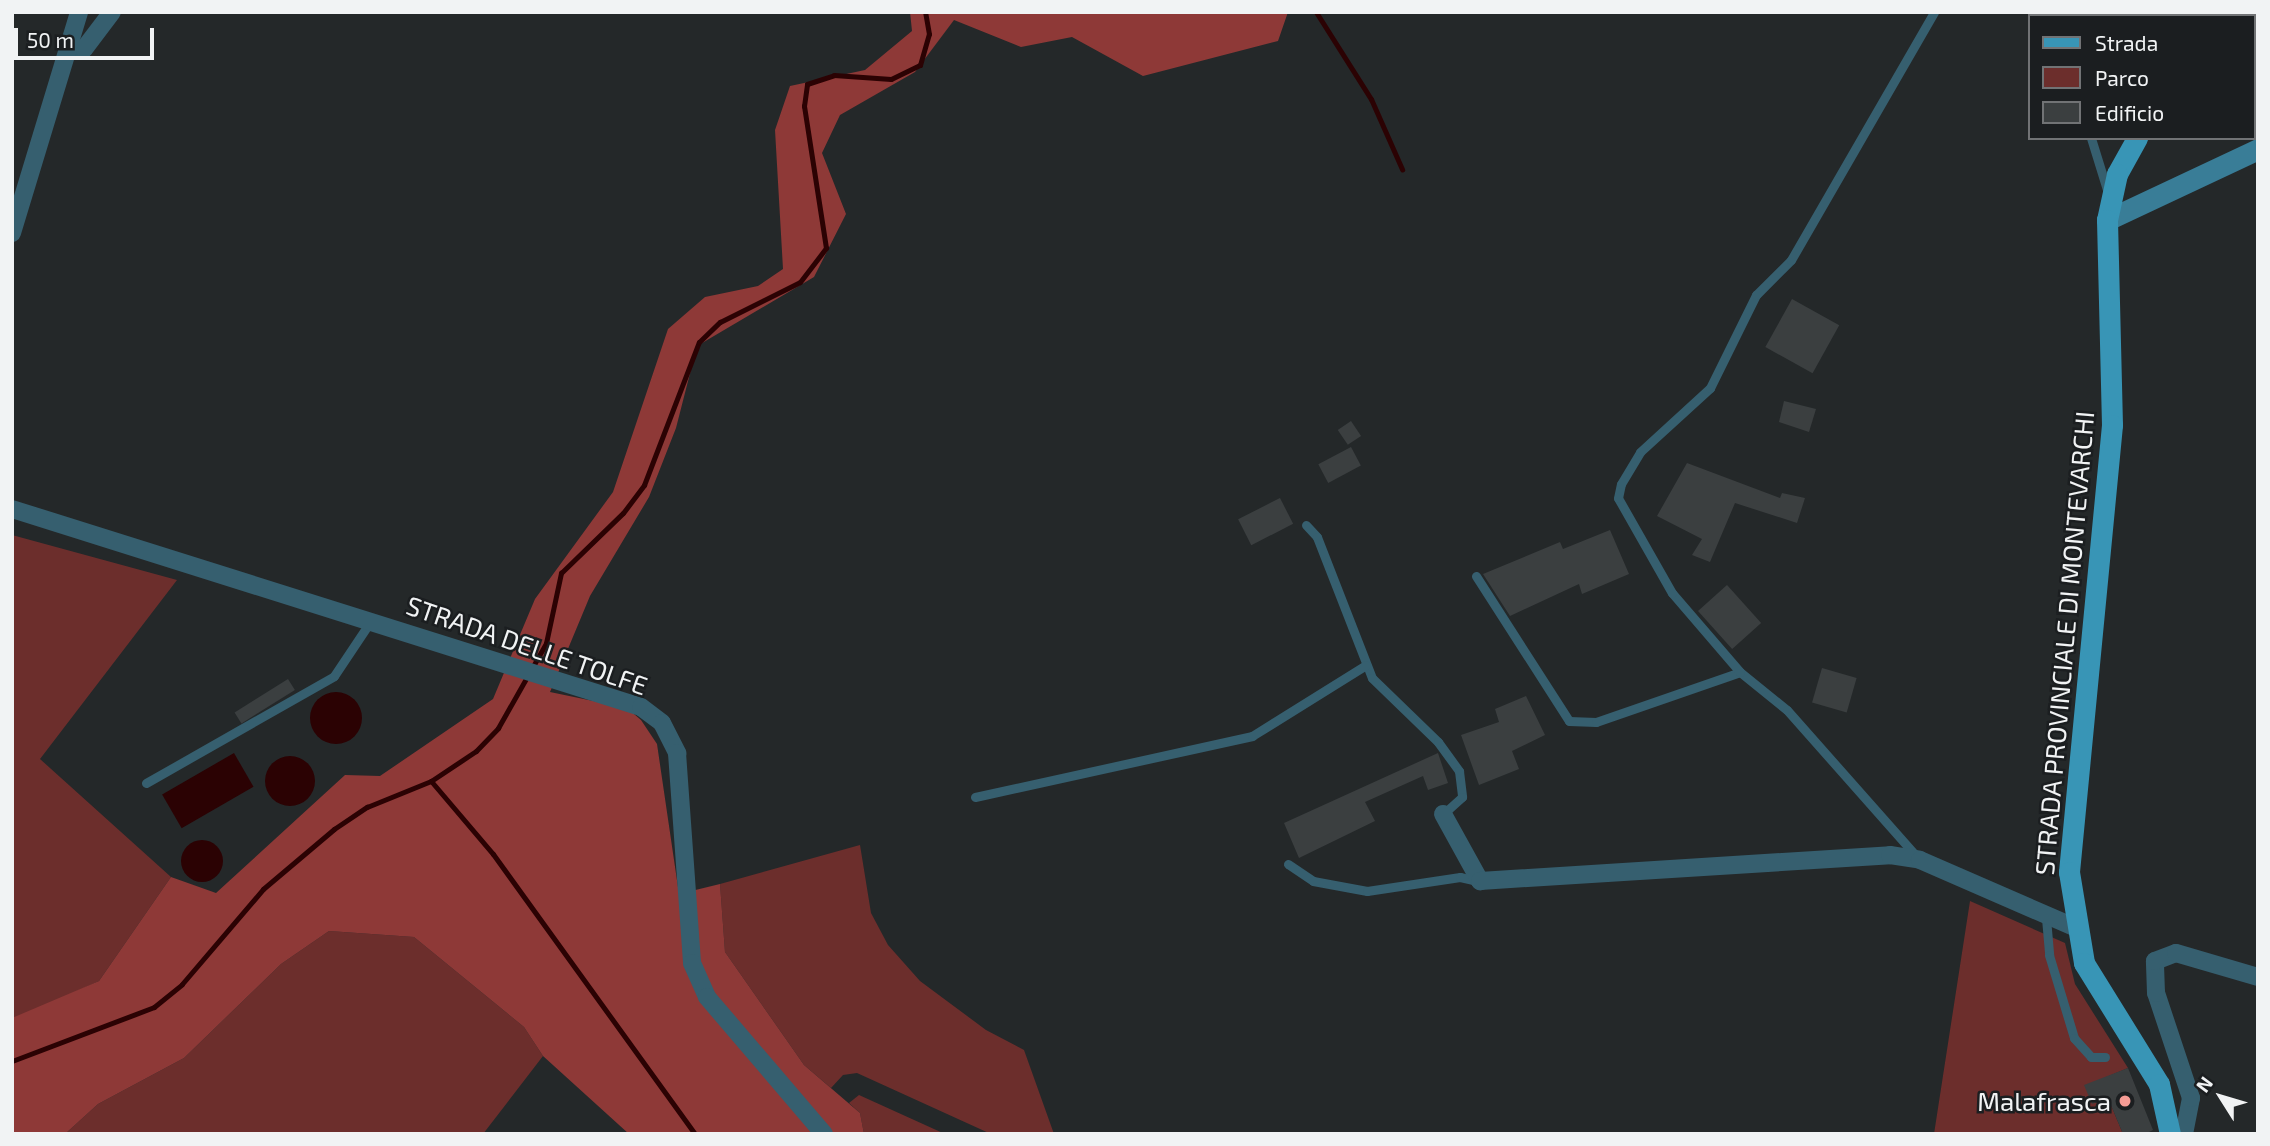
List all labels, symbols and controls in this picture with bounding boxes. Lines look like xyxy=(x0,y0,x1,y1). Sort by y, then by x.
scale bar xyxy=(18,14,158,58)
legend xyxy=(2028,14,2256,140)
text: 50 m xyxy=(27,27,74,52)
text: Strada xyxy=(2095,30,2158,55)
text: Parco xyxy=(2095,65,2149,90)
text: Edificio xyxy=(2095,100,2164,125)
street label: STRADA PROVINCIALE DI MONTEVARCHI xyxy=(2028,409,2100,877)
street label: STRADA DELLE TOLFE xyxy=(402,589,652,701)
north arrow xyxy=(2186,1062,2256,1132)
text: N xyxy=(2191,1072,2217,1096)
place label: Malafrasca xyxy=(1977,1085,2111,1117)
marker: Malafrasca xyxy=(2117,1093,2133,1109)

